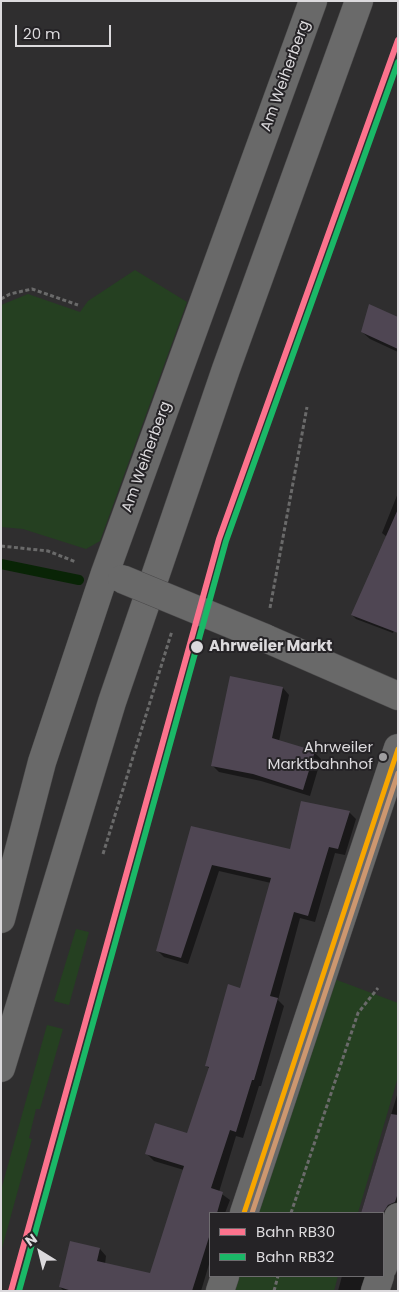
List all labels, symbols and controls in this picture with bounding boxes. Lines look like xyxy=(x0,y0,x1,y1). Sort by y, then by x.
scale bar xyxy=(18,15,114,47)
street label: Am Weiherberg xyxy=(258,18,314,134)
text: 20 m xyxy=(23,23,61,44)
street label: Am Weiherberg xyxy=(119,399,175,515)
place label: Ahrweiler Markt xyxy=(209,638,332,656)
marker: Ahrweiler Markt xyxy=(189,639,205,655)
place label: Ahrweiler Marktbahnhof xyxy=(268,739,373,774)
marker: Ahrweiler Marktbahnhof xyxy=(377,751,389,763)
legend xyxy=(209,1212,384,1277)
text: Bahn RB30 xyxy=(256,1221,335,1242)
north arrow xyxy=(15,1227,65,1277)
text: N xyxy=(21,1229,41,1251)
text: Bahn RB32 xyxy=(256,1246,334,1267)

